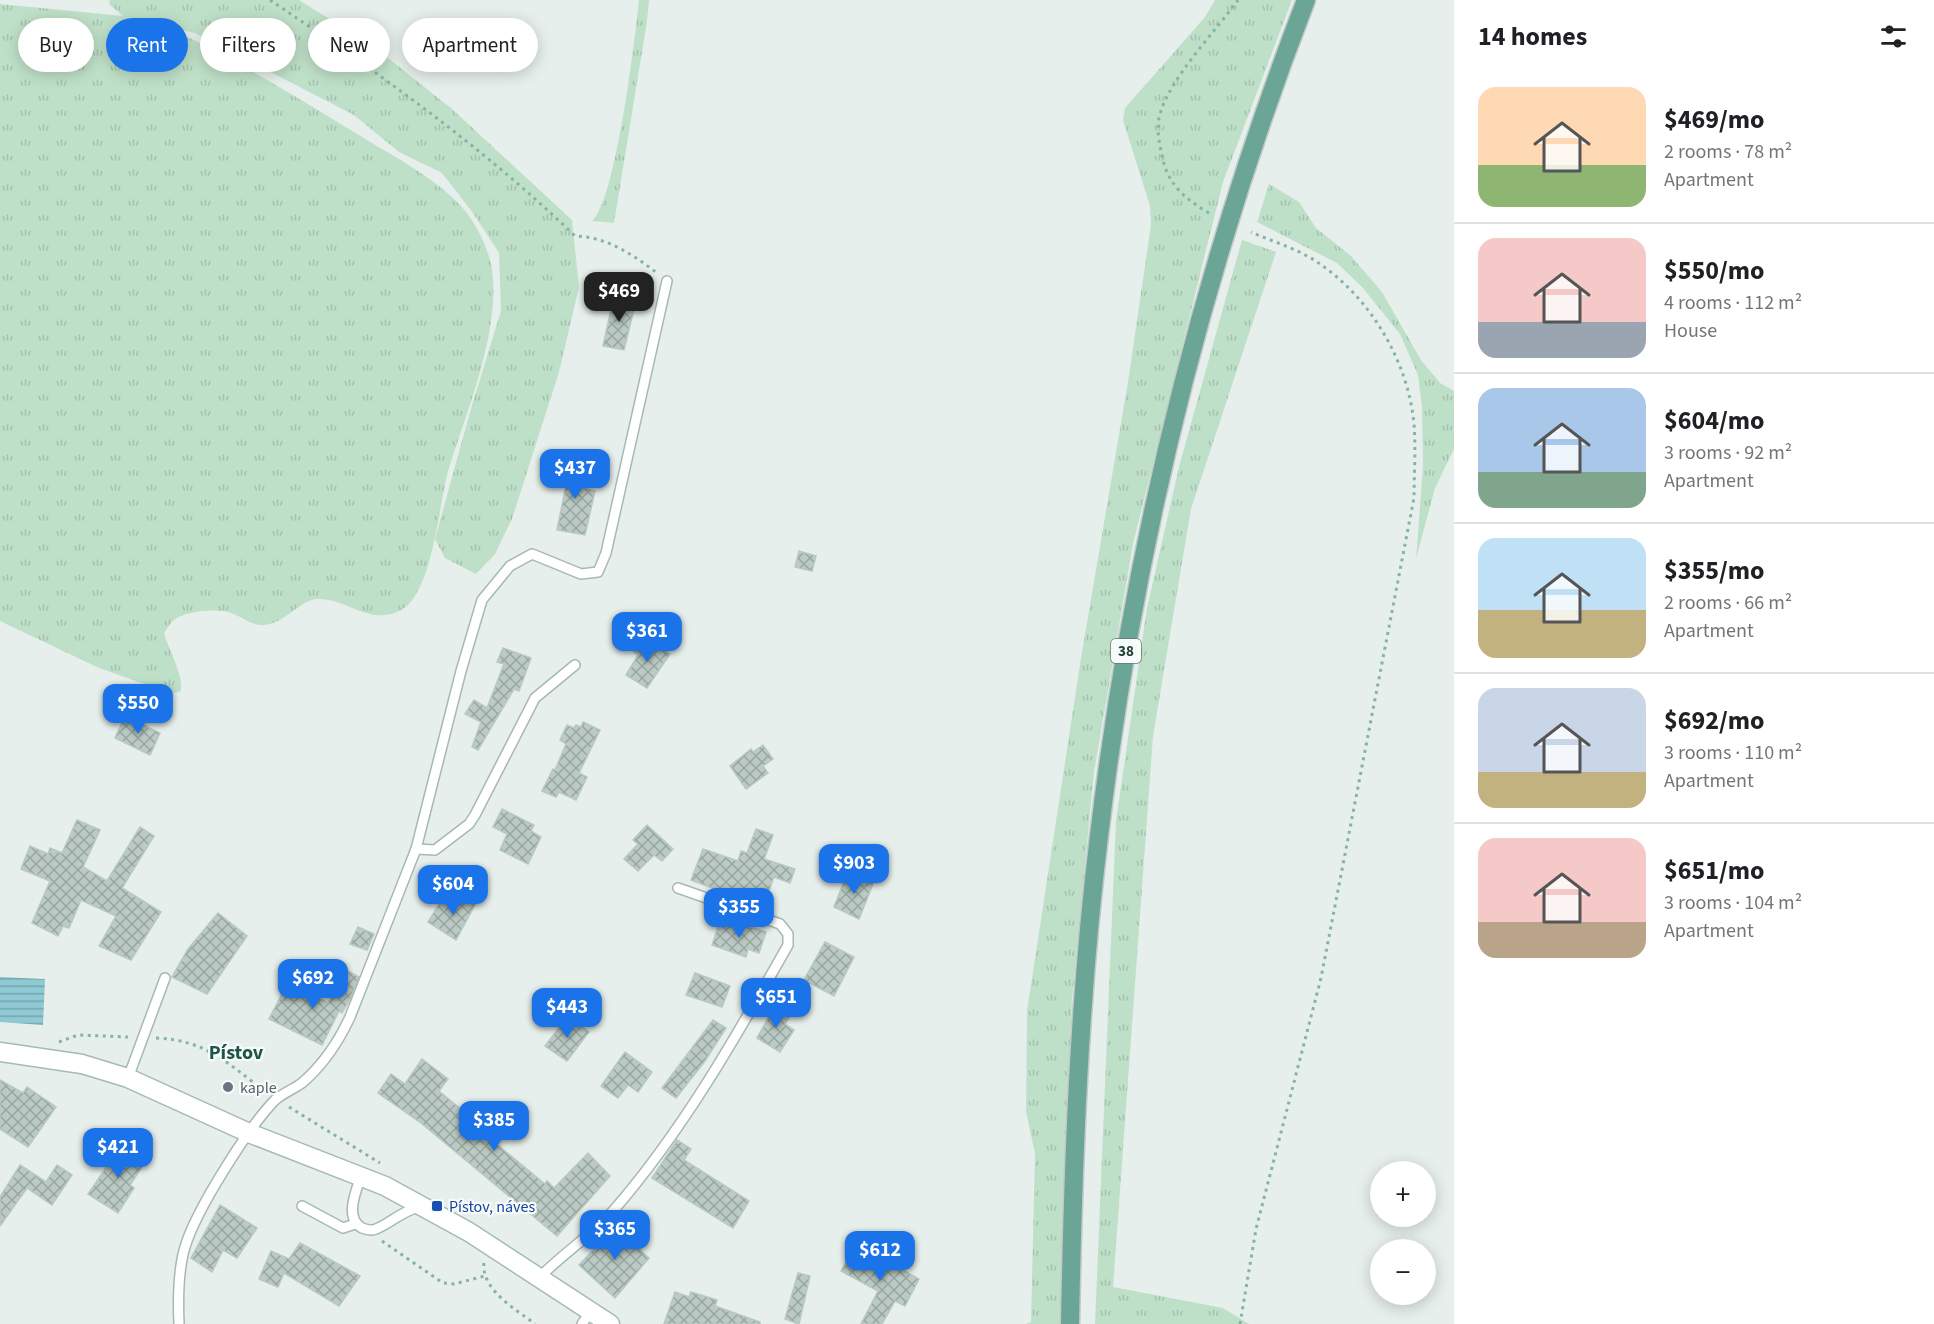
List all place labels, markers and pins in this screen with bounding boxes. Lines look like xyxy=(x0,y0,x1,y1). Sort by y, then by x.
pin: $469 xyxy=(583,272,655,323)
pin: $437 xyxy=(539,449,611,500)
pin: $361 xyxy=(611,612,683,663)
pin: $550 xyxy=(102,684,174,735)
pin: $903 xyxy=(818,844,890,895)
pin: $604 xyxy=(417,865,489,916)
pin: $355 xyxy=(703,888,775,939)
pin: $692 xyxy=(277,959,349,1010)
pin: $651 xyxy=(740,978,812,1029)
pin: $443 xyxy=(531,988,603,1039)
place label: kaple xyxy=(240,1077,277,1099)
marker: kaple xyxy=(221,1080,235,1094)
pin: $385 xyxy=(458,1101,530,1152)
pin: $421 xyxy=(82,1128,154,1179)
place label: Pístov, náves xyxy=(449,1196,535,1218)
marker: Pístov, náves xyxy=(430,1199,444,1213)
pin: $365 xyxy=(579,1210,651,1261)
pin: $612 xyxy=(844,1231,916,1282)

